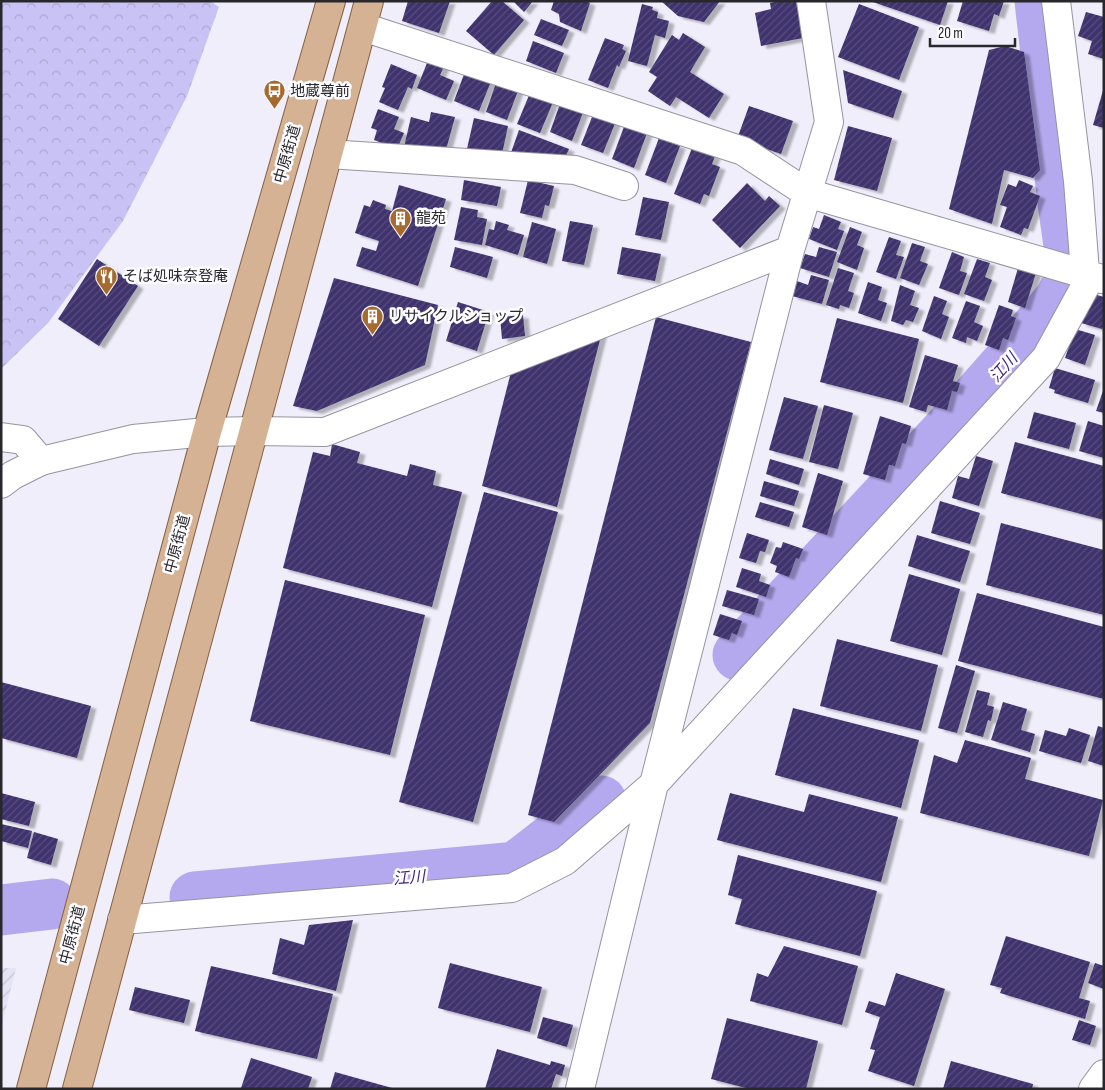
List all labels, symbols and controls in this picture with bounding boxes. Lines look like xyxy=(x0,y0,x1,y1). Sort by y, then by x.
scale bar xyxy=(930,15,1015,47)
text: 20 m xyxy=(938,24,963,43)
bus stop icon: 地蔵尊前 xyxy=(262,79,286,110)
place label: 地蔵尊前 xyxy=(290,82,350,101)
street label: 中原街道 xyxy=(270,123,305,186)
building icon: 龍苑 xyxy=(388,206,412,237)
place label: 龍苑 xyxy=(416,209,446,228)
restaurant icon: そば処味奈登庵 xyxy=(95,264,119,295)
place label: そば処味奈登庵 xyxy=(123,267,228,286)
building icon: リサイクルショップ xyxy=(361,304,385,335)
place label: リサイクルショップ xyxy=(389,307,523,326)
water label: 江川 xyxy=(986,348,1023,386)
street label: 中原街道 xyxy=(161,513,194,576)
water label: 江川 xyxy=(392,867,428,889)
street label: 中原街道 xyxy=(56,904,89,967)

